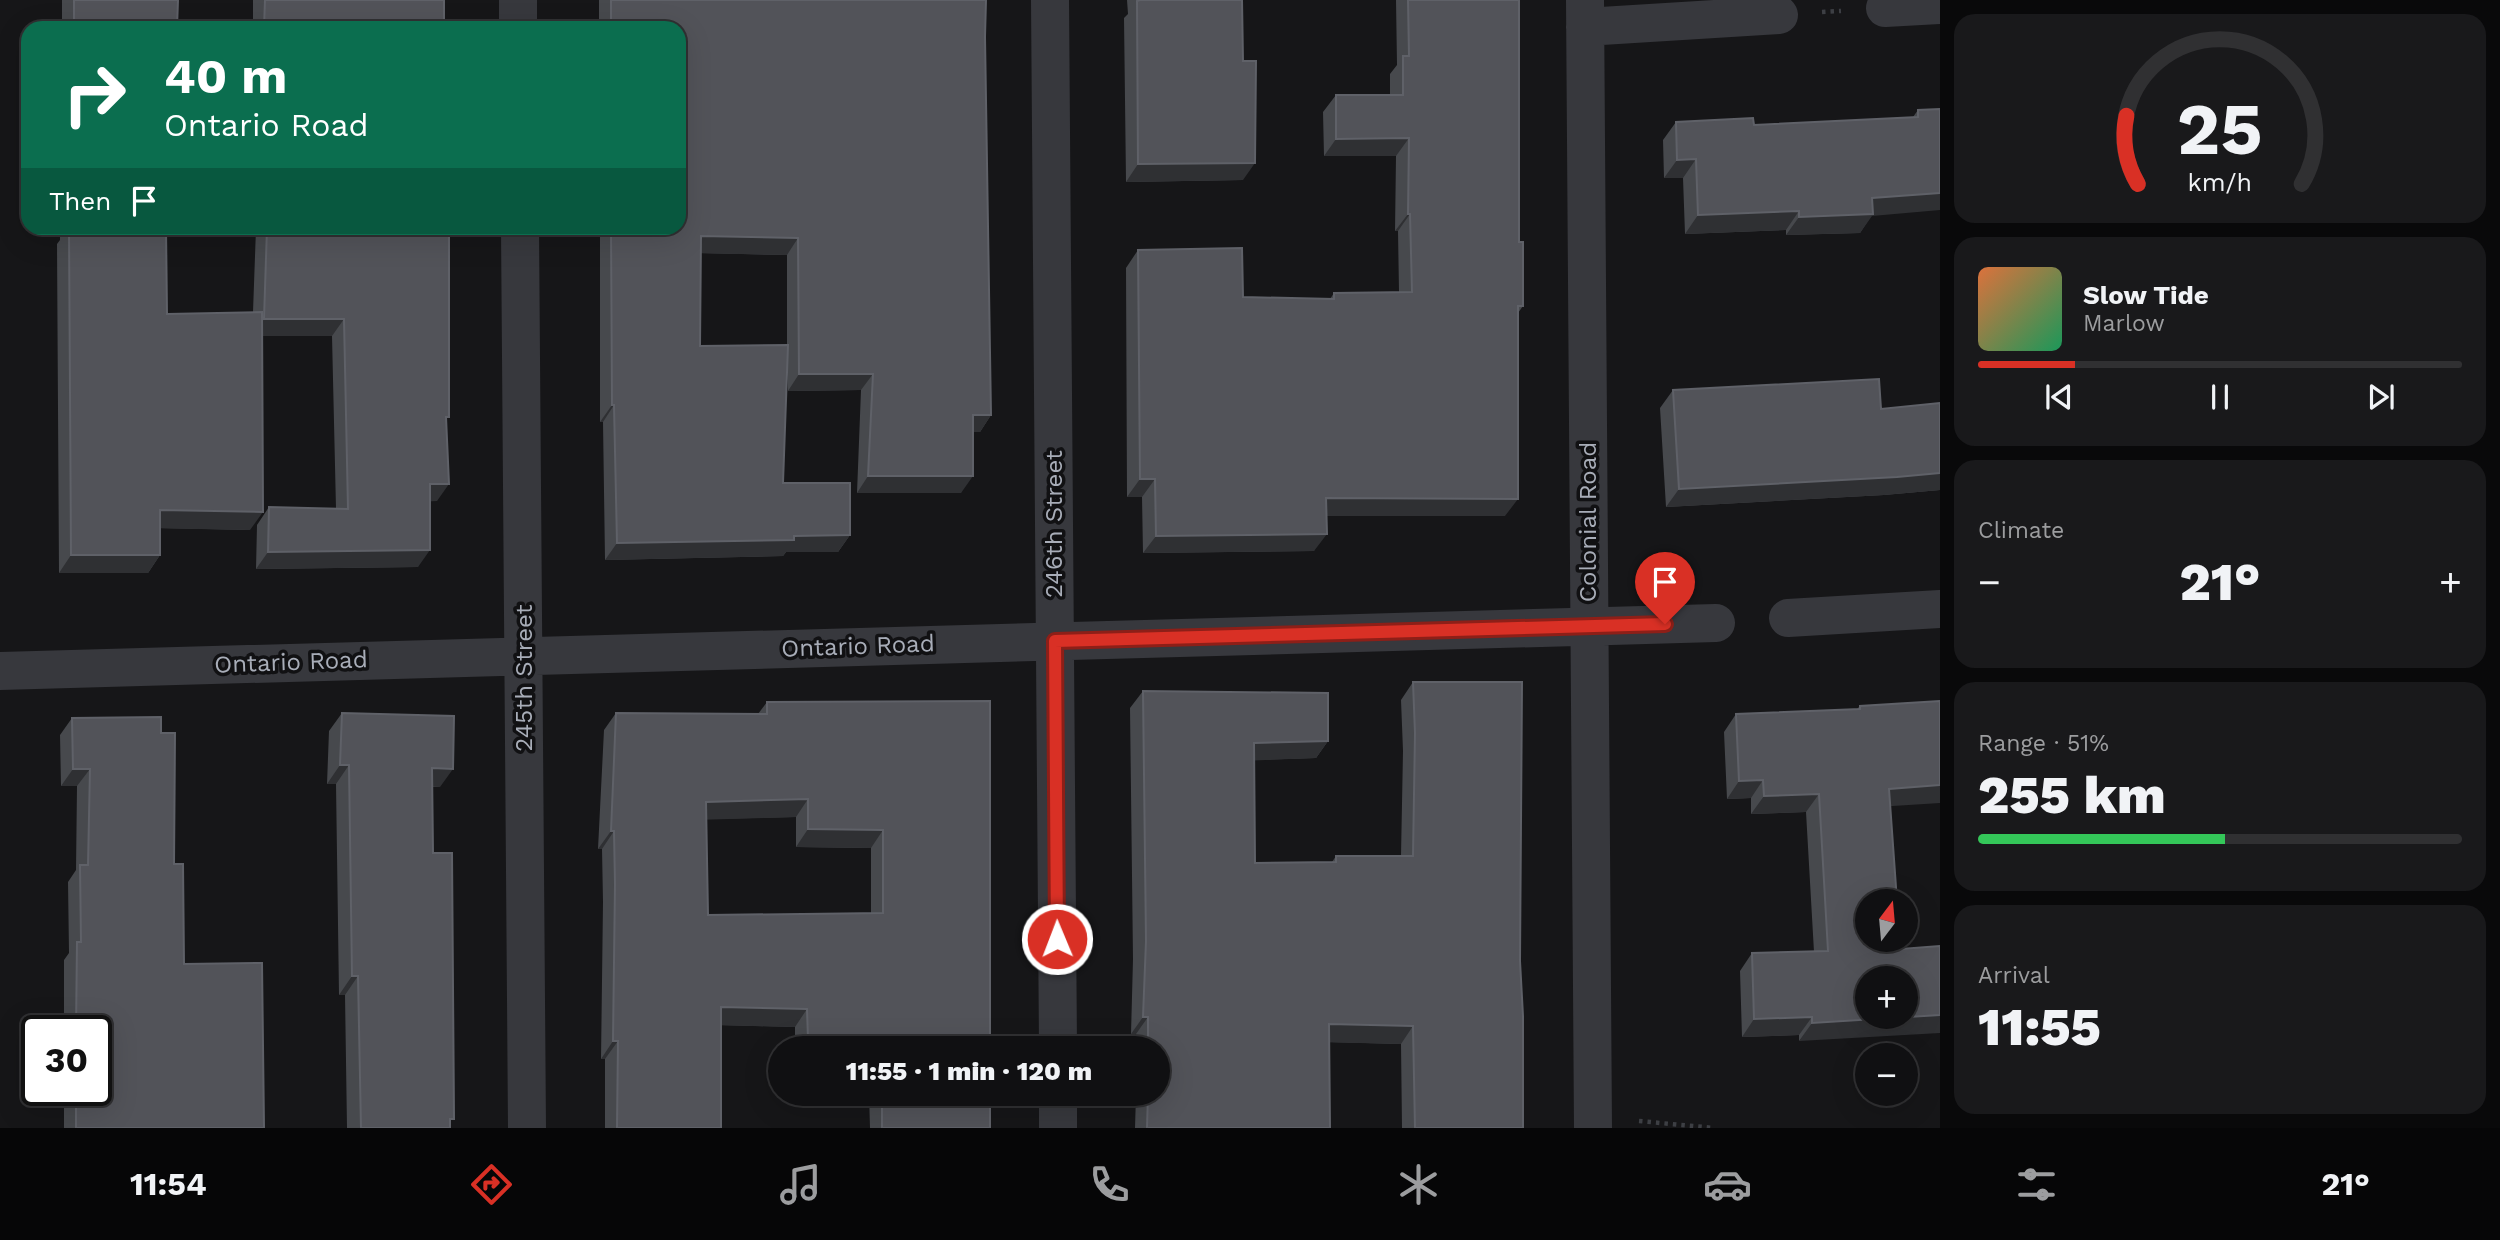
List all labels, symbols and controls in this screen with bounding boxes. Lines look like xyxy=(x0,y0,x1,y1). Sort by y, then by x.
text: 40 m xyxy=(164,47,287,105)
icon: right xyxy=(49,49,140,140)
text: 25 xyxy=(2177,87,2263,173)
text: Ontario Road xyxy=(164,106,369,144)
text: km/h xyxy=(2188,168,2252,197)
icon: arrive xyxy=(125,182,163,220)
text: Then xyxy=(49,186,111,216)
text: Slow Tide xyxy=(2083,280,2209,310)
text: Marlow xyxy=(2083,310,2165,337)
icon: previous xyxy=(2040,378,2078,416)
icon: pause xyxy=(2201,378,2239,416)
icon: next xyxy=(2362,378,2400,416)
street label: Colonial Road xyxy=(1574,442,1602,602)
street label: 246th Street xyxy=(1040,450,1068,598)
text: Climate xyxy=(1978,517,2064,544)
pin xyxy=(1635,552,1695,624)
text: 21° xyxy=(2180,552,2260,613)
text: − xyxy=(1978,560,2001,604)
text: + xyxy=(2439,560,2462,604)
icon: arrive xyxy=(1646,563,1684,601)
street label: 245th Street xyxy=(510,604,538,752)
street label: Ontario Road xyxy=(781,629,935,663)
street label: Ontario Road xyxy=(214,645,368,679)
text: Range · 51% xyxy=(1978,730,2109,757)
text: 255 km xyxy=(1978,765,2166,826)
north arrow xyxy=(1855,889,1918,952)
map controls xyxy=(1855,889,1918,1106)
position arrow xyxy=(1020,902,1094,976)
text: Arrival xyxy=(1978,962,2050,989)
button: + xyxy=(1855,966,1918,1029)
text: 11:55 xyxy=(1978,997,2101,1058)
speed limit sign: 30 xyxy=(21,1015,112,1106)
button: − xyxy=(1855,1043,1918,1106)
text: 11:55 · 1 min · 120 m xyxy=(846,1056,1092,1086)
icon: directions xyxy=(467,1160,516,1209)
icon: music xyxy=(776,1160,825,1209)
icon: phone xyxy=(1085,1160,1134,1209)
icon: climate xyxy=(1394,1160,1443,1209)
icon: car xyxy=(1703,1160,1752,1209)
icon: filters xyxy=(2012,1160,2061,1209)
text: 11:54 xyxy=(130,1165,207,1203)
text: 21° xyxy=(2321,1165,2370,1203)

